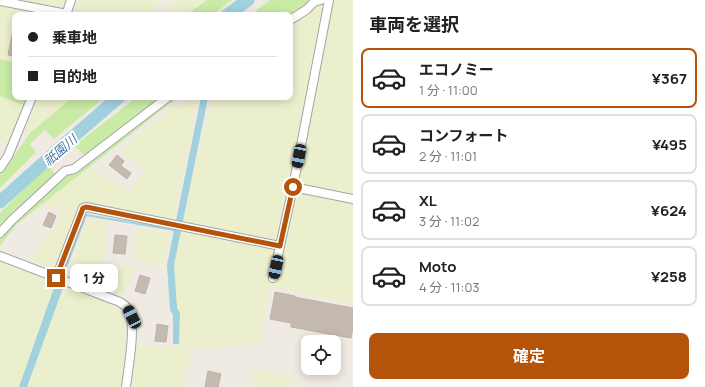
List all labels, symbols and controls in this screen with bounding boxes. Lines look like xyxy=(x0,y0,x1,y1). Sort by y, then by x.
text: 車両を選択 xyxy=(369,12,459,36)
text: 乗車地 xyxy=(52,27,97,48)
text: エコノミー xyxy=(419,59,494,80)
icon: car xyxy=(371,60,407,96)
text: 目的地 xyxy=(52,66,97,87)
text: ¥367 xyxy=(652,68,687,89)
text: 1 分 · 11:00 xyxy=(419,81,478,99)
text: コンフォート xyxy=(419,125,509,146)
icon: car xyxy=(371,126,407,162)
water label: 祇園川 xyxy=(39,129,82,170)
text: ¥495 xyxy=(652,134,687,155)
car xyxy=(291,143,307,169)
text: 2 分 · 11:01 xyxy=(419,147,477,165)
route start xyxy=(284,178,302,196)
text: XL xyxy=(419,190,437,211)
icon: car xyxy=(371,192,407,228)
text: ¥624 xyxy=(651,200,687,221)
text: 3 分 · 11:02 xyxy=(419,212,479,230)
car xyxy=(268,254,284,280)
text: Moto xyxy=(419,256,456,277)
icon: car xyxy=(371,258,407,294)
callout: 1 分 xyxy=(70,264,118,292)
text: ¥258 xyxy=(651,266,687,287)
route end xyxy=(47,269,65,287)
text: 1 分 xyxy=(83,269,105,287)
text: 4 分 · 11:03 xyxy=(419,278,480,296)
car xyxy=(121,304,143,330)
button: 確定 xyxy=(369,333,689,379)
map controls xyxy=(301,335,341,375)
button: locate xyxy=(301,335,341,375)

